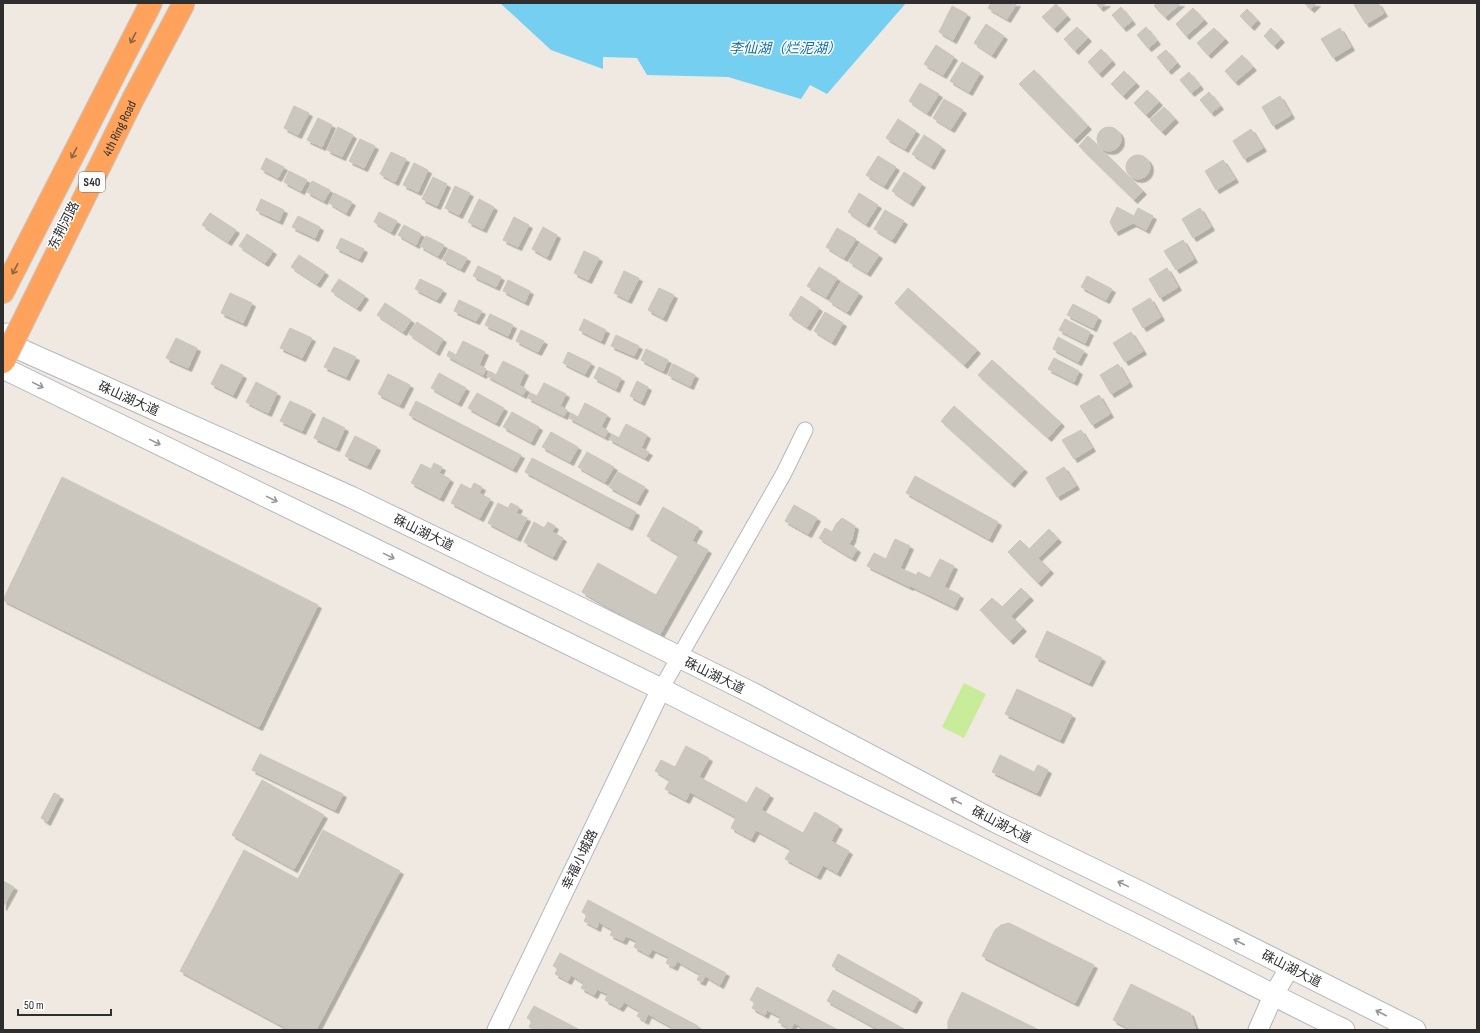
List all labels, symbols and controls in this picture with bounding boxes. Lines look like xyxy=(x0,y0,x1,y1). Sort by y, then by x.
one-way arrow xyxy=(129,31,136,43)
water label: 李仙湖（烂泥湖） xyxy=(729,40,841,57)
street label: 4th Ring Road xyxy=(99,98,140,159)
one-way arrow xyxy=(70,147,77,159)
road number: S40 xyxy=(79,172,105,192)
street label: 东荆河路 xyxy=(45,199,83,252)
one-way arrow xyxy=(10,263,18,275)
street label: 硃山湖大道 xyxy=(96,378,162,419)
one-way arrow xyxy=(32,382,44,389)
one-way arrow xyxy=(149,439,161,446)
one-way arrow xyxy=(265,496,277,503)
street label: 硃山湖大道 xyxy=(391,511,456,554)
one-way arrow xyxy=(382,553,394,560)
street label: 硃山湖大道 xyxy=(682,654,747,697)
one-way arrow xyxy=(951,797,963,804)
street label: 硃山湖大道 xyxy=(969,803,1034,847)
street label: 幸福小城路 xyxy=(558,827,601,892)
one-way arrow xyxy=(1117,880,1129,887)
one-way arrow xyxy=(1234,938,1246,945)
street label: 硃山湖大道 xyxy=(1259,947,1324,991)
scale bar xyxy=(18,991,111,1017)
text: 50 m xyxy=(24,998,44,1013)
one-way arrow xyxy=(1375,1008,1387,1016)

